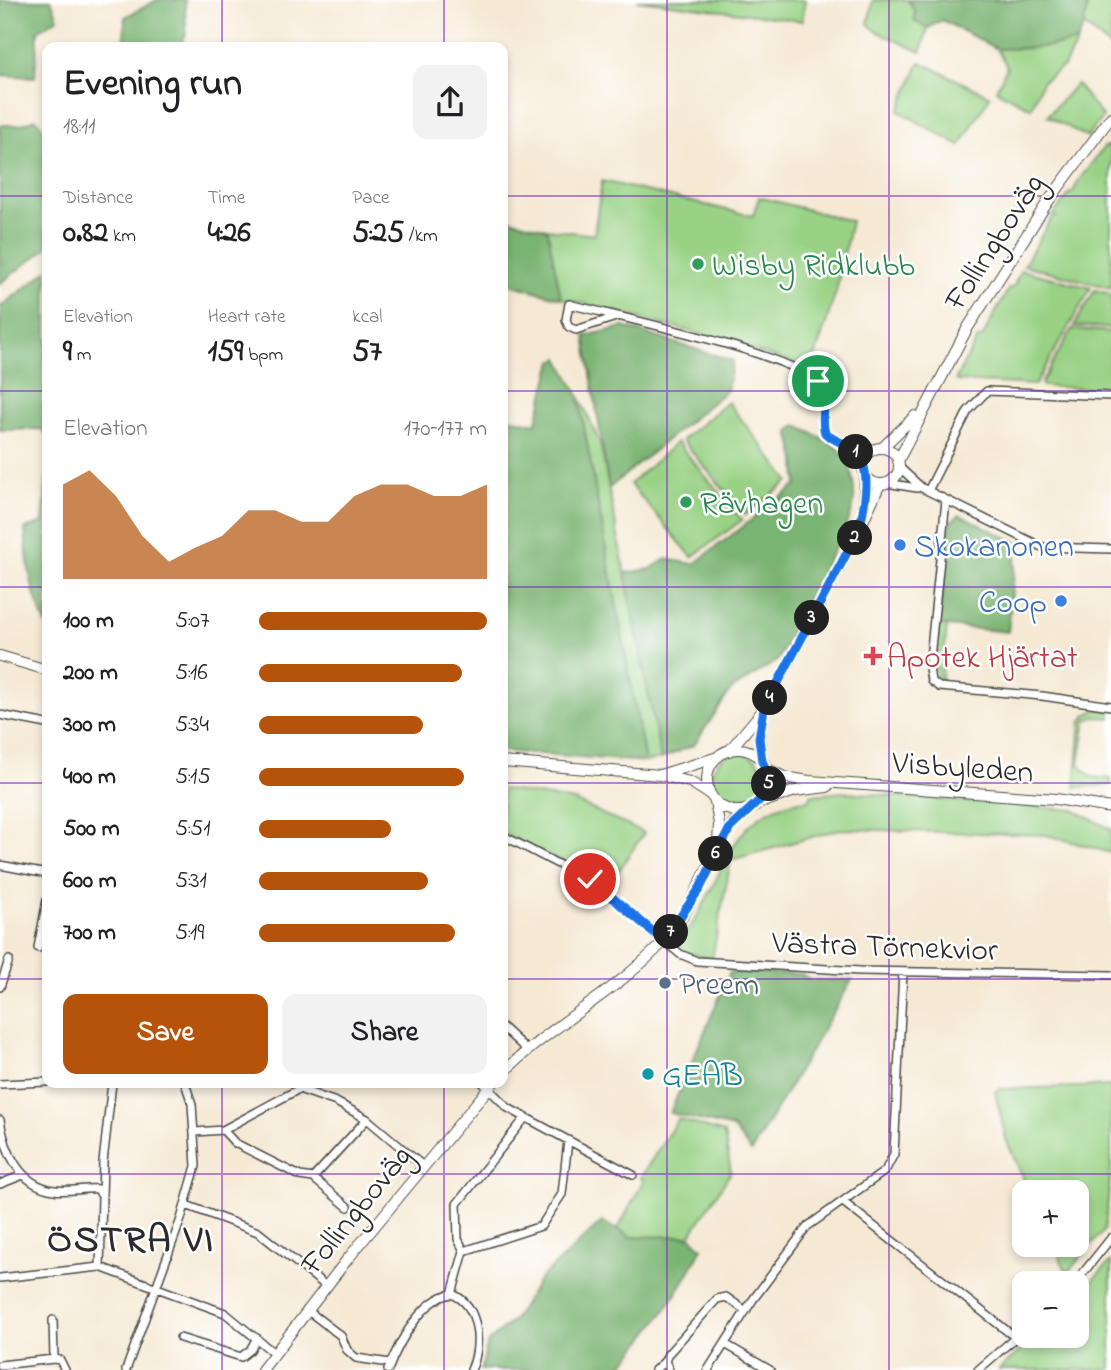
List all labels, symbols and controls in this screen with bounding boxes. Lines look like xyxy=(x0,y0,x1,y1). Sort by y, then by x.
text: Evening run xyxy=(63,57,242,113)
button: share xyxy=(413,65,487,139)
text: 18:11 xyxy=(63,111,96,144)
street label: Follingboväg xyxy=(933,165,1058,322)
text: Distance xyxy=(63,185,133,212)
text: Time xyxy=(208,185,245,212)
text: Pace xyxy=(352,185,389,212)
text: 0.82 xyxy=(63,212,108,256)
text: 4:26 xyxy=(208,212,251,256)
text: 5:25 xyxy=(352,212,404,256)
text: km xyxy=(108,223,136,250)
text: /km xyxy=(404,223,438,250)
place label: Wisby Ridklubb xyxy=(712,244,915,291)
marker: Wisby Ridklubb xyxy=(690,256,706,272)
text: Elevation xyxy=(63,304,133,331)
text: Heart rate xyxy=(208,304,286,331)
text: kcal xyxy=(352,304,383,331)
text: 9 xyxy=(63,331,72,375)
text: 159 xyxy=(208,331,243,375)
text: 57 xyxy=(352,331,382,375)
text: m xyxy=(72,342,92,369)
text: bpm xyxy=(243,342,283,369)
pin xyxy=(788,351,848,411)
icon: arrive xyxy=(799,362,837,400)
text: Elevation xyxy=(63,413,148,446)
text: 170–177 m xyxy=(404,413,487,446)
pin: 1 xyxy=(838,434,874,470)
text: 1 xyxy=(852,438,859,465)
place label: Rävhagen xyxy=(700,482,823,529)
marker: Rävhagen xyxy=(678,494,694,510)
pin: 2 xyxy=(838,520,872,556)
text: 2 xyxy=(850,524,859,551)
place label: Skokanonen xyxy=(914,525,1074,572)
marker: Skokanonen xyxy=(892,537,908,553)
place label: Coop xyxy=(979,581,1047,628)
marker: Coop xyxy=(1053,593,1069,609)
pin: 3 xyxy=(794,600,830,636)
text: 3 xyxy=(808,604,815,631)
text: 100 m xyxy=(63,605,114,638)
text: 5:07 xyxy=(175,605,210,638)
place label: Apotek Hjärtat xyxy=(887,636,1078,683)
marker: Apotek Hjärtat xyxy=(865,648,881,664)
text: 200 m xyxy=(63,657,118,690)
text: 5:16 xyxy=(175,657,208,690)
pin: 4 xyxy=(752,680,788,716)
text: 4 xyxy=(766,684,773,711)
text: 300 m xyxy=(63,709,116,742)
text: 5:34 xyxy=(175,709,209,742)
street label: Visbyleden xyxy=(890,741,1035,798)
text: 400 m xyxy=(63,761,116,794)
text: 5:15 xyxy=(175,761,211,794)
pin: 5 xyxy=(752,766,786,802)
text: 5 xyxy=(763,770,774,797)
text: 500 m xyxy=(63,813,120,846)
text: 5:51 xyxy=(175,813,211,846)
pin: 6 xyxy=(698,836,734,872)
text: 6 xyxy=(711,840,720,867)
pin xyxy=(560,849,620,909)
icon: check xyxy=(571,860,609,898)
text: 600 m xyxy=(63,865,117,898)
text: 5:31 xyxy=(175,865,207,898)
pin: 7 xyxy=(654,914,688,950)
text: 700 m xyxy=(63,917,116,950)
text: 5:19 xyxy=(175,917,204,950)
text: 7 xyxy=(667,918,674,945)
street label: Västra Törnekvior xyxy=(770,921,999,976)
place label: Preem xyxy=(679,963,759,1010)
marker: Preem xyxy=(657,975,673,991)
button: Save xyxy=(63,994,268,1074)
button: Share xyxy=(282,994,487,1074)
place label: GEAB xyxy=(662,1054,743,1101)
marker: GEAB xyxy=(640,1066,656,1082)
street label: Follingboväg xyxy=(290,1136,425,1287)
map controls xyxy=(1012,1180,1089,1348)
button: + xyxy=(1012,1180,1089,1257)
district label: ÖSTRA VI xyxy=(47,1214,215,1270)
button: − xyxy=(1012,1271,1089,1348)

